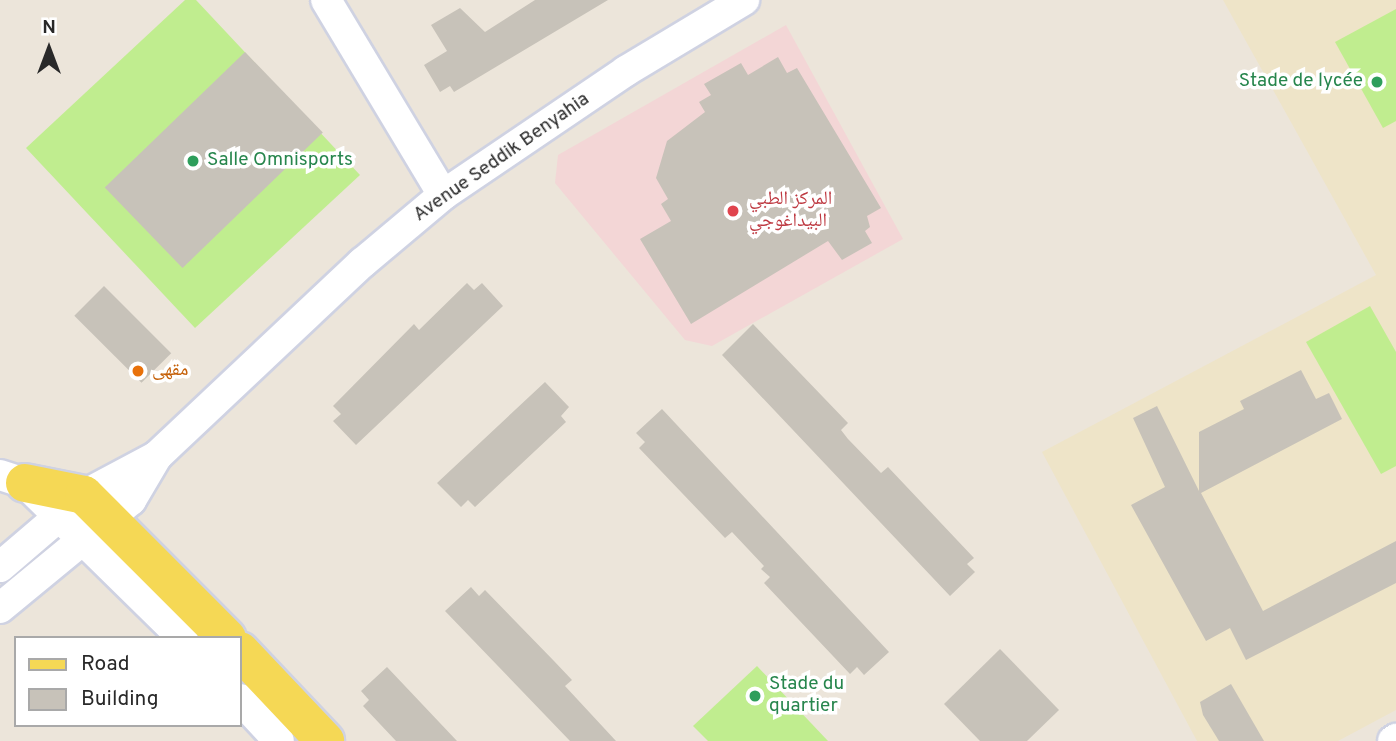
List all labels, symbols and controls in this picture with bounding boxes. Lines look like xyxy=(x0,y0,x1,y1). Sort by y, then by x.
north arrow xyxy=(14,14,84,84)
text: N xyxy=(42,16,56,40)
place label: Stade de lycée xyxy=(1239,71,1363,93)
marker: Stade de lycée xyxy=(1369,74,1385,90)
street label: Avenue Seddik Benyahia xyxy=(410,89,594,227)
place label: Salle Omnisports xyxy=(207,150,353,172)
marker: Salle Omnisports xyxy=(185,153,201,169)
place label: المركز الطبي البيداغوجي xyxy=(749,189,832,233)
marker: المركز الطبي البيداغوجي xyxy=(723,201,743,221)
place label: مقهى xyxy=(152,360,188,382)
marker: مقهى xyxy=(130,363,146,379)
legend xyxy=(14,636,242,727)
text: Road xyxy=(81,651,130,678)
place label: Stade du quartier xyxy=(769,674,844,718)
text: Building xyxy=(81,686,159,713)
marker: Stade du quartier xyxy=(747,688,763,704)

